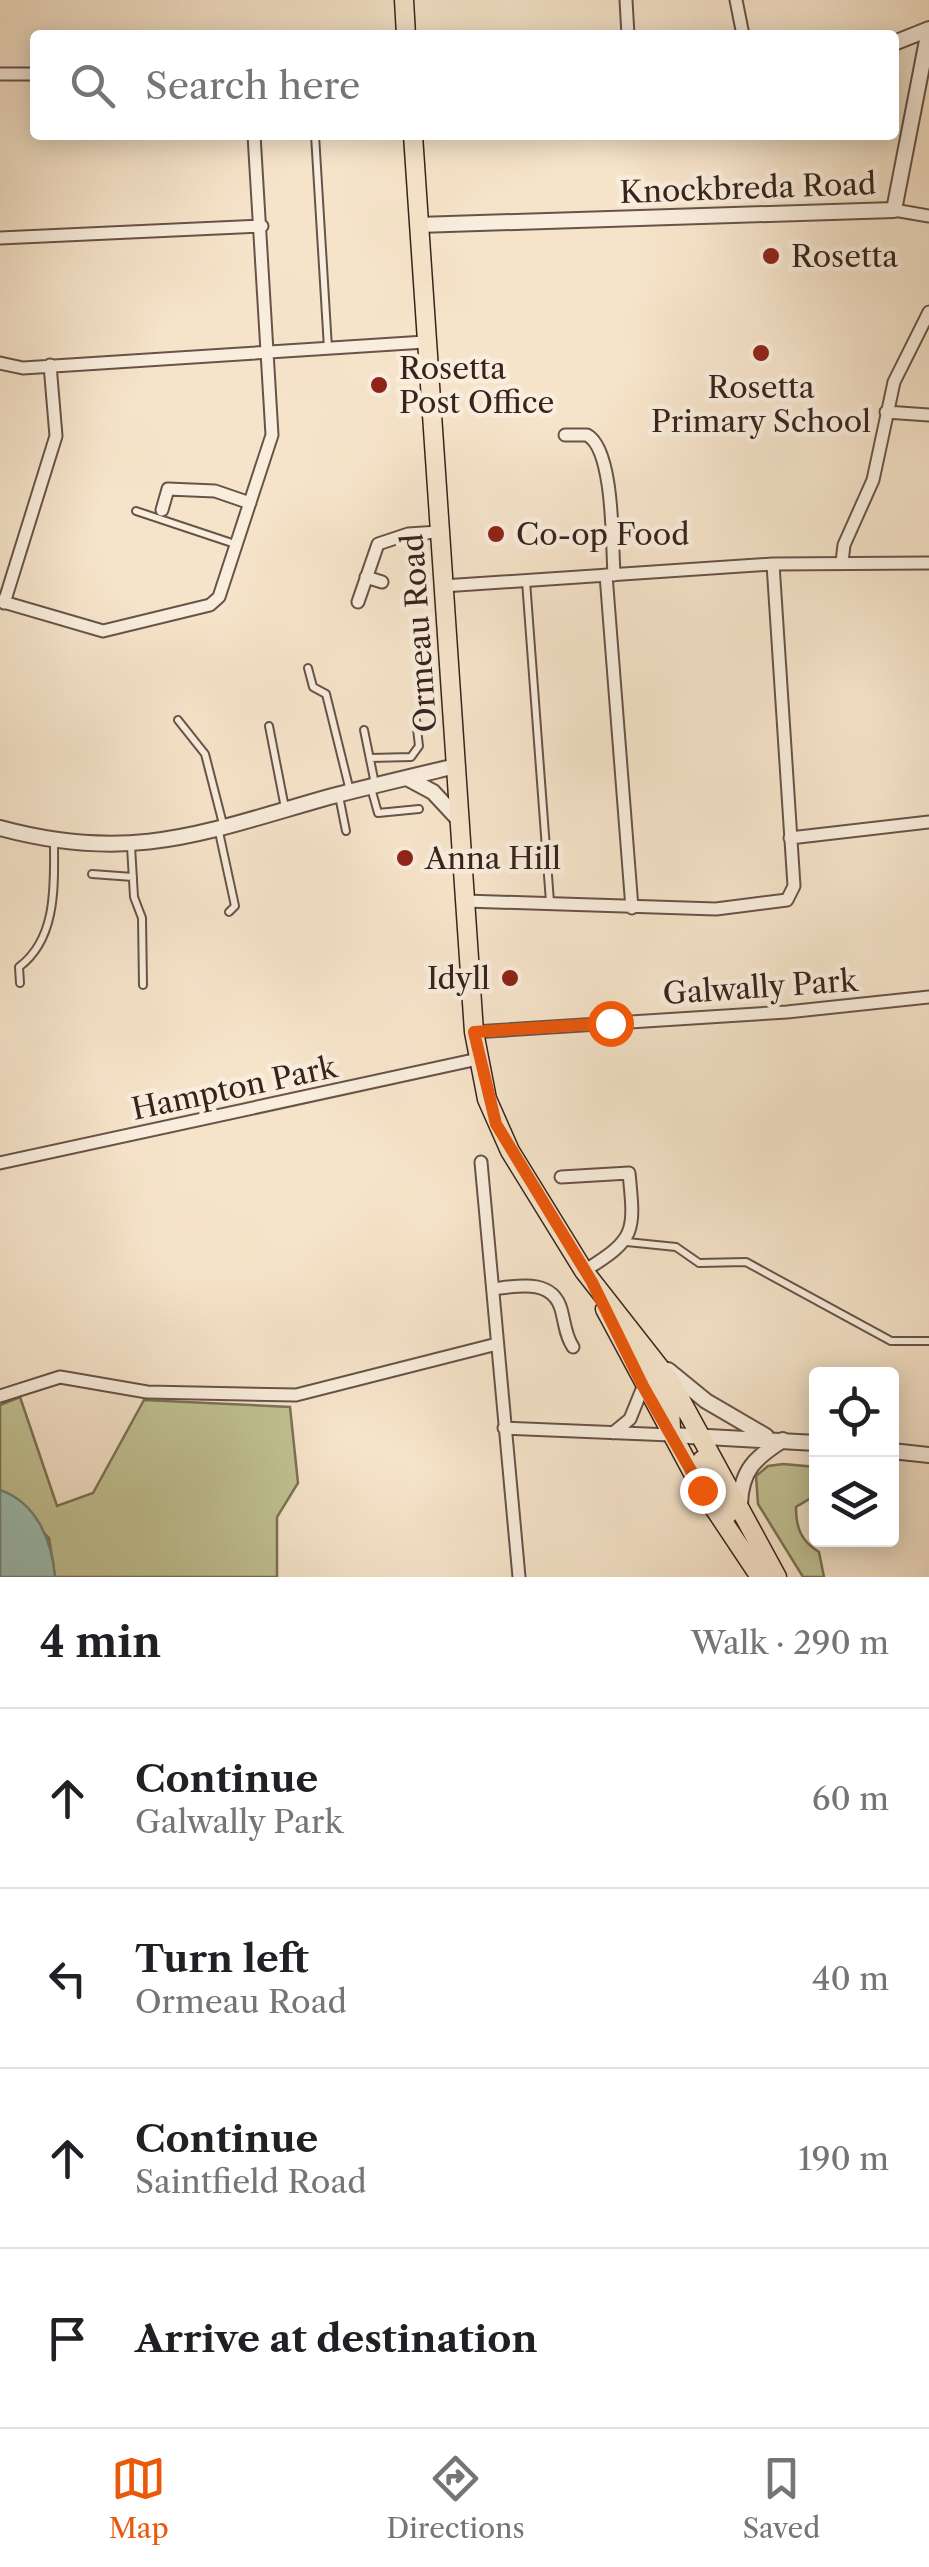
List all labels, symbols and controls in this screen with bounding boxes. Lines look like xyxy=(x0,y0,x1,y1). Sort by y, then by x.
search box xyxy=(30,30,899,140)
icon: search xyxy=(65,58,120,113)
text: Search here xyxy=(145,62,360,109)
street label: Knockbreda Road xyxy=(619,165,877,211)
place label: Rosetta xyxy=(791,238,898,275)
marker: Rosetta xyxy=(760,245,782,267)
marker: Rosetta Primary School xyxy=(750,342,772,364)
place label: Rosetta Post Office xyxy=(399,350,554,421)
place label: Rosetta Primary School xyxy=(651,369,871,440)
marker: Rosetta Post Office xyxy=(368,374,390,396)
place label: Co-op Food xyxy=(516,516,689,553)
marker: Co-op Food xyxy=(485,523,507,545)
street label: Ormeau Road xyxy=(394,533,444,733)
place label: Anna Hill xyxy=(424,840,561,877)
marker: Anna Hill xyxy=(394,847,416,869)
place label: Idyll xyxy=(427,960,490,997)
street label: Galwally Park xyxy=(662,962,860,1012)
marker: Idyll xyxy=(499,967,521,989)
route start xyxy=(588,1001,634,1047)
street label: Hampton Park xyxy=(128,1048,342,1128)
map controls xyxy=(809,1367,899,1547)
button: locate xyxy=(809,1367,899,1457)
button: layers xyxy=(809,1457,899,1547)
route end xyxy=(680,1468,726,1514)
text: 4 min xyxy=(40,1616,161,1668)
text: Walk · 290 m xyxy=(691,1623,889,1662)
text: Continue xyxy=(135,1755,318,1802)
icon: ahead xyxy=(40,1771,95,1826)
text: 60 m xyxy=(812,1779,889,1818)
text: Galwally Park xyxy=(135,1802,343,1841)
text: Turn left xyxy=(135,1935,309,1982)
icon: left xyxy=(40,1951,95,2006)
text: 40 m xyxy=(812,1959,889,1998)
text: Ormeau Road xyxy=(135,1982,347,2021)
text: Continue xyxy=(135,2115,318,2162)
icon: ahead xyxy=(40,2131,95,2186)
text: 190 m xyxy=(798,2139,889,2178)
text: Saintfield Road xyxy=(135,2162,367,2201)
icon: arrive xyxy=(40,2311,95,2366)
text: Arrive at destination xyxy=(135,2315,538,2362)
tab: Map xyxy=(109,2451,169,2545)
tab: Directions xyxy=(386,2451,525,2545)
tab: Saved xyxy=(742,2451,820,2545)

